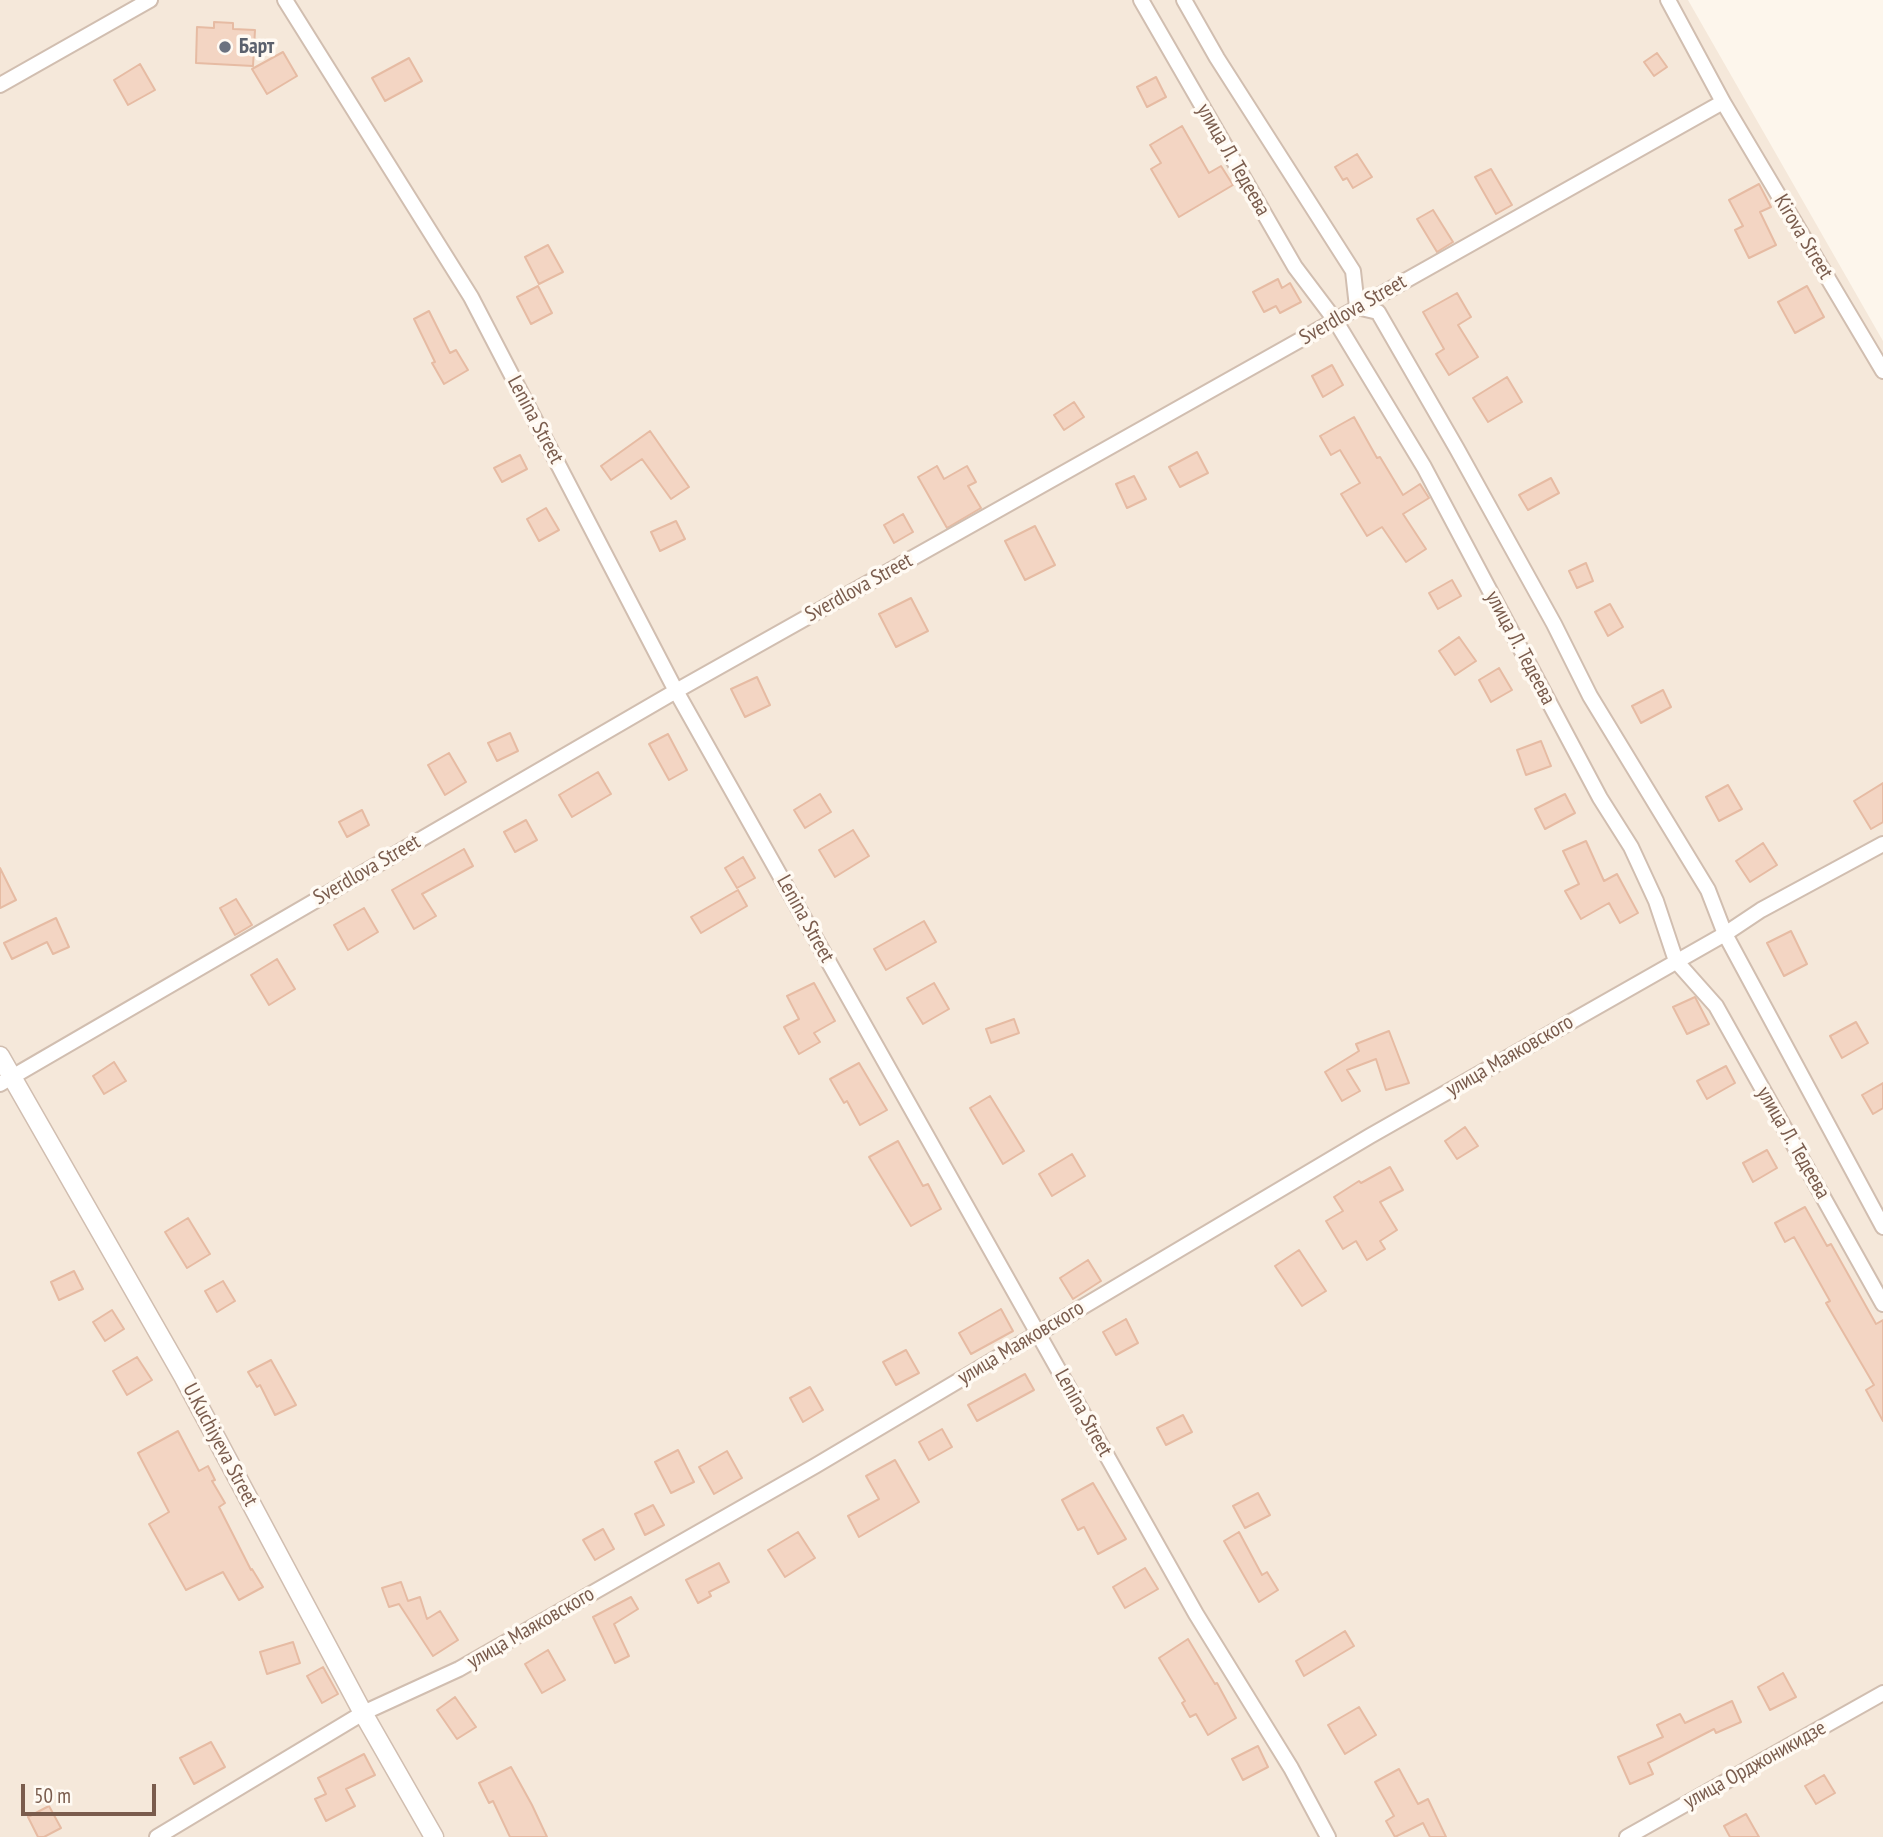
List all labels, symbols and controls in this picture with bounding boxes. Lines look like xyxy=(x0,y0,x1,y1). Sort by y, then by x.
place label: Барт xyxy=(239,34,274,60)
marker: Барт xyxy=(217,39,233,55)
street label: улица Л. Тедеева xyxy=(1191,100,1275,220)
street label: Kirova Street xyxy=(1768,190,1838,284)
street label: Sverdlova Street xyxy=(1295,269,1411,351)
street label: Lenina Street xyxy=(501,372,569,468)
street label: Sverdlova Street xyxy=(801,548,917,628)
street label: улица Л. Тедеева xyxy=(1480,587,1560,709)
street label: Sverdlova Street xyxy=(309,829,425,911)
street label: Lenina Street xyxy=(771,871,839,967)
street label: улица Маяковского xyxy=(1442,1009,1578,1103)
street label: улица Л. Тедеева xyxy=(1751,1083,1835,1203)
street label: улица Маяковского xyxy=(953,1296,1089,1390)
street label: Lenina Street xyxy=(1049,1365,1117,1461)
street label: U.Kuchiyeva Street xyxy=(177,1379,263,1511)
street label: улица Маяковского xyxy=(463,1581,599,1675)
street label: улица Орджоникидзе xyxy=(1680,1716,1830,1814)
scale bar xyxy=(24,1770,159,1814)
text: 50 m xyxy=(34,1782,71,1809)

